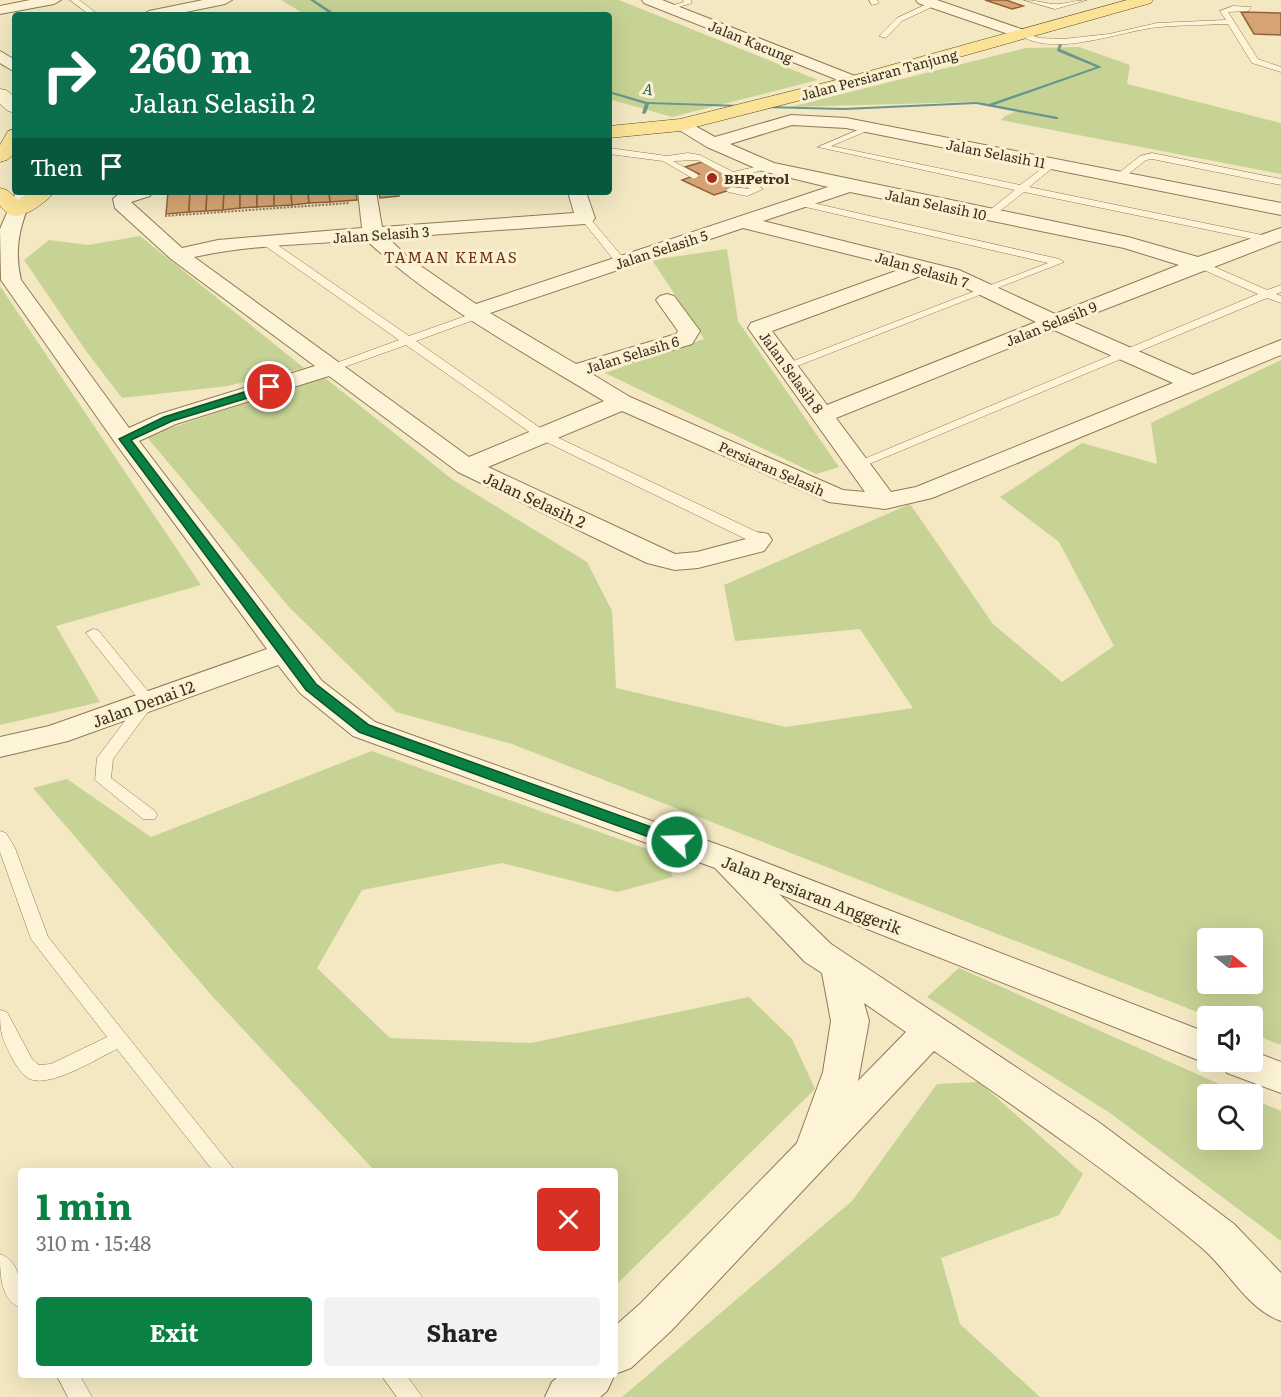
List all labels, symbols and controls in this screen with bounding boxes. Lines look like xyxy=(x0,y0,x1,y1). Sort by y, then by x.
street label: Jalan Kacung xyxy=(706,15,797,67)
text: 260 m xyxy=(129,24,252,86)
icon: right xyxy=(30,36,108,114)
street label: Jalan Persiaran Tanjung xyxy=(798,43,960,105)
water label: A xyxy=(641,76,656,100)
text: Jalan Selasih 2 xyxy=(129,81,315,121)
street label: Jalan Selasih 11 xyxy=(945,134,1048,173)
text: Then xyxy=(30,150,83,183)
icon: arrive xyxy=(95,150,128,183)
place label: BHPetrol xyxy=(724,168,789,188)
marker: BHPetrol xyxy=(705,171,719,185)
street label: Jalan Selasih 10 xyxy=(883,183,989,225)
street label: Jalan Selasih 3 xyxy=(332,221,430,247)
street label: Jalan Selasih 5 xyxy=(612,225,710,273)
district label: TAMAN KEMAS xyxy=(384,245,518,268)
street label: Jalan Selasih 7 xyxy=(873,246,971,292)
street label: Jalan Selasih 9 xyxy=(1002,296,1100,350)
street label: Jalan Selasih 8 xyxy=(755,327,829,417)
street label: Jalan Selasih 6 xyxy=(583,330,682,378)
pin xyxy=(244,361,295,412)
icon: arrive xyxy=(253,370,286,403)
street label: Persiaran Selasih xyxy=(716,436,828,500)
street label: Jalan Selasih 2 xyxy=(480,465,590,533)
street label: Jalan Denai 12 xyxy=(88,673,198,733)
position arrow xyxy=(645,810,709,874)
street label: Jalan Persiaran Anggerik xyxy=(719,849,906,940)
north arrow xyxy=(1197,928,1263,994)
map controls xyxy=(1197,928,1263,1150)
button: sound xyxy=(1197,1006,1263,1072)
button: search xyxy=(1197,1084,1263,1150)
text: 1 min xyxy=(36,1178,132,1231)
button: close xyxy=(537,1188,600,1251)
text: 310 m · 15:48 xyxy=(36,1227,151,1257)
button: Exit xyxy=(36,1297,312,1366)
button: Share xyxy=(324,1297,600,1366)

